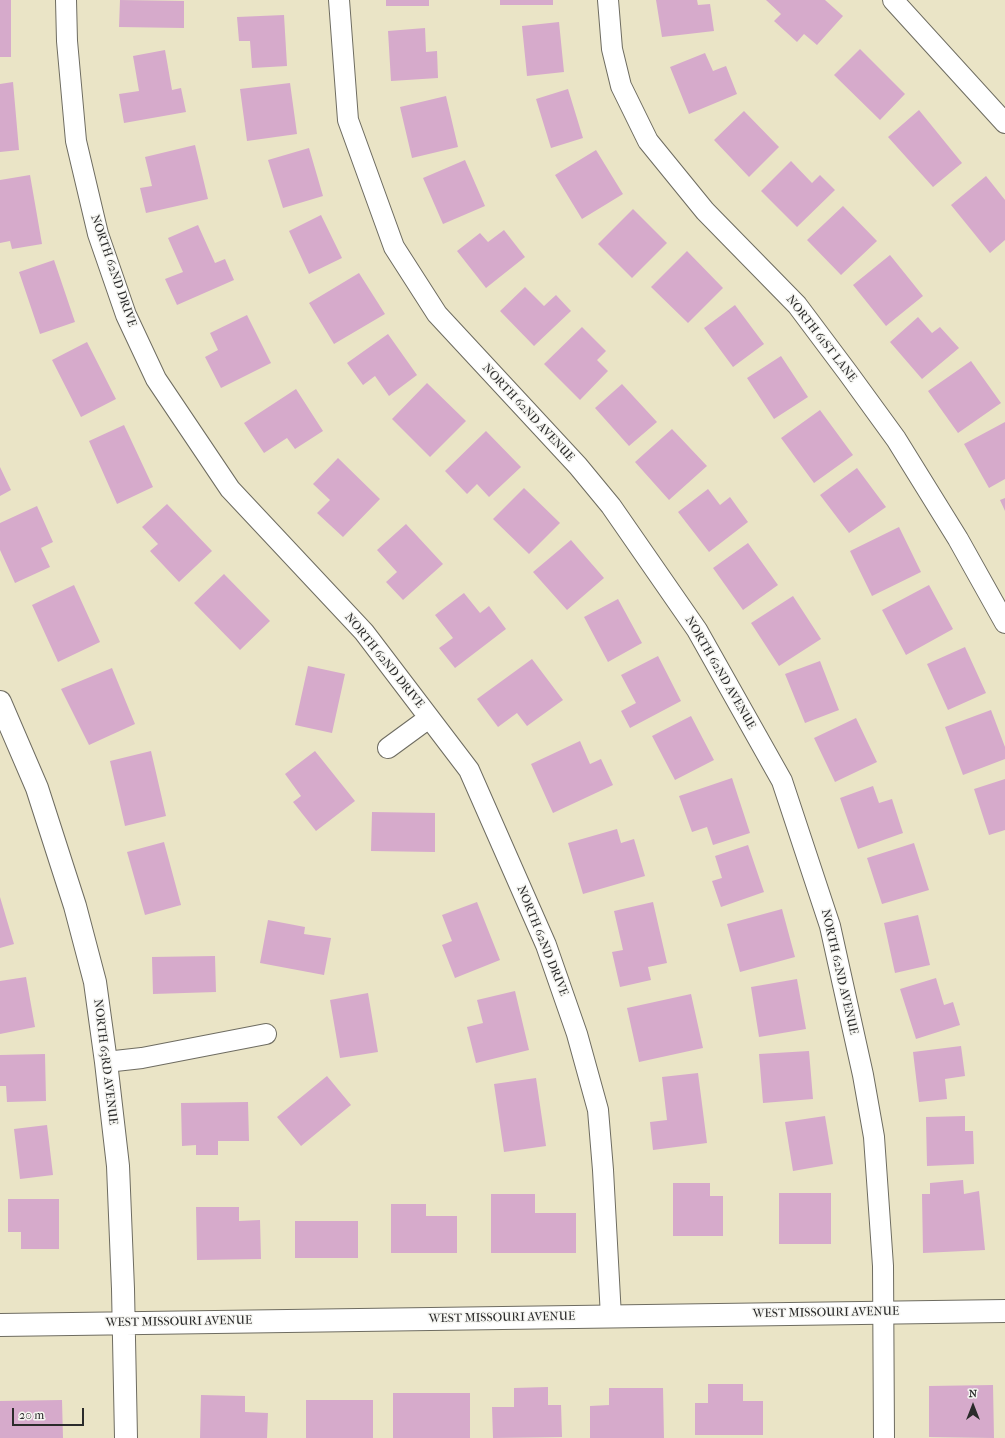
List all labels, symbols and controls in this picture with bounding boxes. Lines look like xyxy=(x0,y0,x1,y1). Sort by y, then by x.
street label: NORTH 62ND DRIVE xyxy=(87,213,139,329)
street label: NORTH 61ST LANE xyxy=(783,293,859,385)
street label: NORTH 62ND AVENUE xyxy=(479,361,577,465)
street label: NORTH 62ND DRIVE xyxy=(341,611,427,711)
street label: NORTH 62ND AVENUE xyxy=(682,614,758,732)
street label: NORTH 62ND DRIVE xyxy=(513,884,571,998)
street label: NORTH 62ND AVENUE xyxy=(818,908,860,1036)
street label: NORTH 63RD AVENUE xyxy=(90,998,120,1126)
street label: WEST MISSOURI AVENUE xyxy=(753,1305,899,1321)
street label: WEST MISSOURI AVENUE xyxy=(429,1310,575,1326)
street label: WEST MISSOURI AVENUE xyxy=(106,1314,252,1330)
north arrow xyxy=(953,1386,993,1426)
text: N xyxy=(969,1387,977,1400)
scale bar xyxy=(14,1400,86,1426)
text: 20 m xyxy=(19,1408,44,1422)

